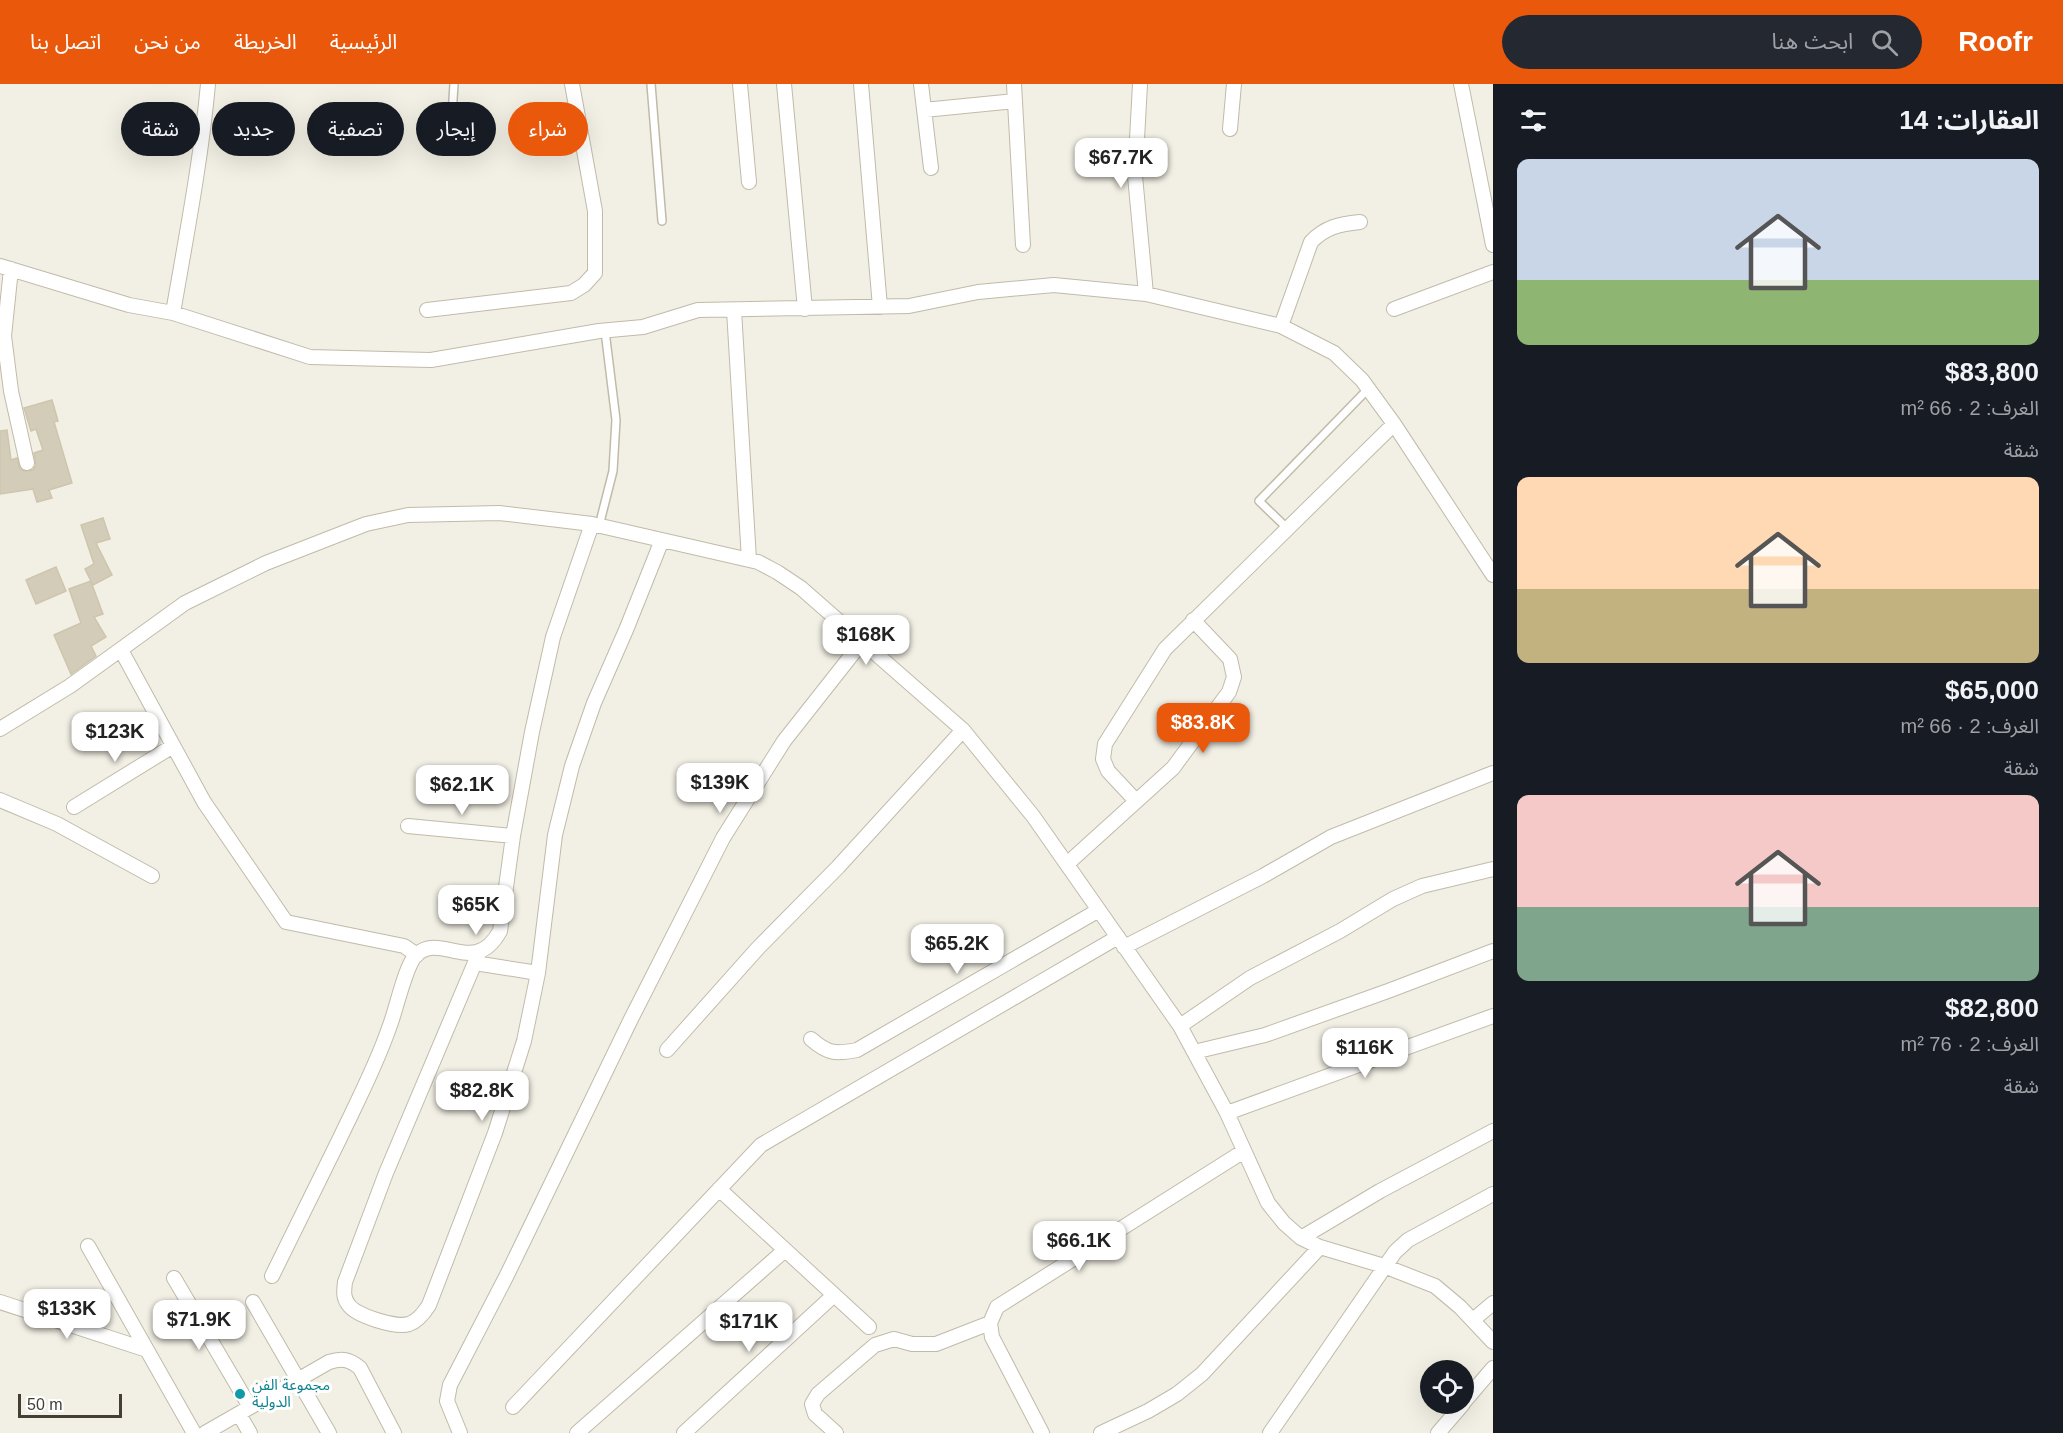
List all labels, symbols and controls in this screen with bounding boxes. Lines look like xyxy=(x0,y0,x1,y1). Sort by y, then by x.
search box xyxy=(1502,15,1922,69)
icon: search xyxy=(1868,26,1901,59)
text: Roofr xyxy=(1958,26,2033,57)
text: ابحث هنا xyxy=(1771,29,1853,54)
text: اتصل بنا xyxy=(30,30,101,53)
text: من نحن xyxy=(134,30,201,53)
text: الخريطة xyxy=(234,30,297,53)
text: الرئيسية xyxy=(330,30,397,53)
chip: شقة xyxy=(121,102,200,156)
chip: جديد xyxy=(212,102,295,156)
chip: تصفية xyxy=(307,102,404,156)
chip: إيجار xyxy=(416,102,496,156)
chip: شراء xyxy=(508,102,588,156)
icon: filters xyxy=(1517,104,1550,137)
text: العقارات: 14 xyxy=(1899,105,2039,135)
pin: $67.7K xyxy=(1072,138,1170,189)
text: $67.7K xyxy=(1089,146,1153,168)
icon: home xyxy=(1724,198,1832,306)
text: $83,800 xyxy=(1945,357,2039,387)
text: الغرف: 2 · 66 m² xyxy=(1900,397,2039,419)
text: شقة xyxy=(2004,439,2039,461)
icon: home xyxy=(1724,516,1832,624)
pin: $168K xyxy=(824,615,908,666)
text: $168K xyxy=(837,623,895,645)
text: $65,000 xyxy=(1945,675,2039,705)
pin: $83.8K xyxy=(1154,703,1252,754)
text: $83.8K xyxy=(1171,711,1235,733)
pin: $123K xyxy=(73,712,157,763)
text: الغرف: 2 · 66 m² xyxy=(1900,715,2039,737)
text: $123K xyxy=(86,720,144,742)
text: شقة xyxy=(2004,757,2039,779)
pin: $139K xyxy=(678,763,762,814)
pin: $62.1K xyxy=(413,765,511,816)
text: $139K xyxy=(691,771,749,793)
text: $62.1K xyxy=(430,773,494,795)
icon: home xyxy=(1724,834,1832,942)
pin: $65K xyxy=(440,885,512,936)
text: $65K xyxy=(452,893,500,915)
pin: $65.2K xyxy=(908,924,1006,975)
text: $65.2K xyxy=(925,932,989,954)
text: $82,800 xyxy=(1945,993,2039,1023)
pin: $116K xyxy=(1323,1028,1407,1079)
text: الغرف: 2 · 76 m² xyxy=(1900,1033,2039,1055)
text: $116K xyxy=(1336,1036,1394,1058)
pin: $82.8K xyxy=(433,1071,531,1122)
text: شقة xyxy=(2004,1075,2039,1097)
text: $82.8K xyxy=(450,1079,514,1101)
pin: $66.1K xyxy=(1030,1221,1128,1272)
text: $66.1K xyxy=(1047,1229,1111,1251)
pin: $133K xyxy=(25,1289,109,1340)
text: $133K xyxy=(38,1297,96,1319)
pin: $71.9K xyxy=(150,1300,248,1351)
pin: $171K xyxy=(707,1302,791,1353)
text: $71.9K xyxy=(167,1308,231,1330)
text: $171K xyxy=(720,1310,778,1332)
map controls xyxy=(1420,1360,1474,1414)
button: locate xyxy=(1420,1360,1474,1414)
place label: مجموعة الفن الدولية xyxy=(252,1376,330,1411)
marker: مجموعة الفن الدولية xyxy=(233,1387,247,1401)
scale bar xyxy=(18,1391,122,1418)
text: 50 m xyxy=(27,1396,63,1413)

